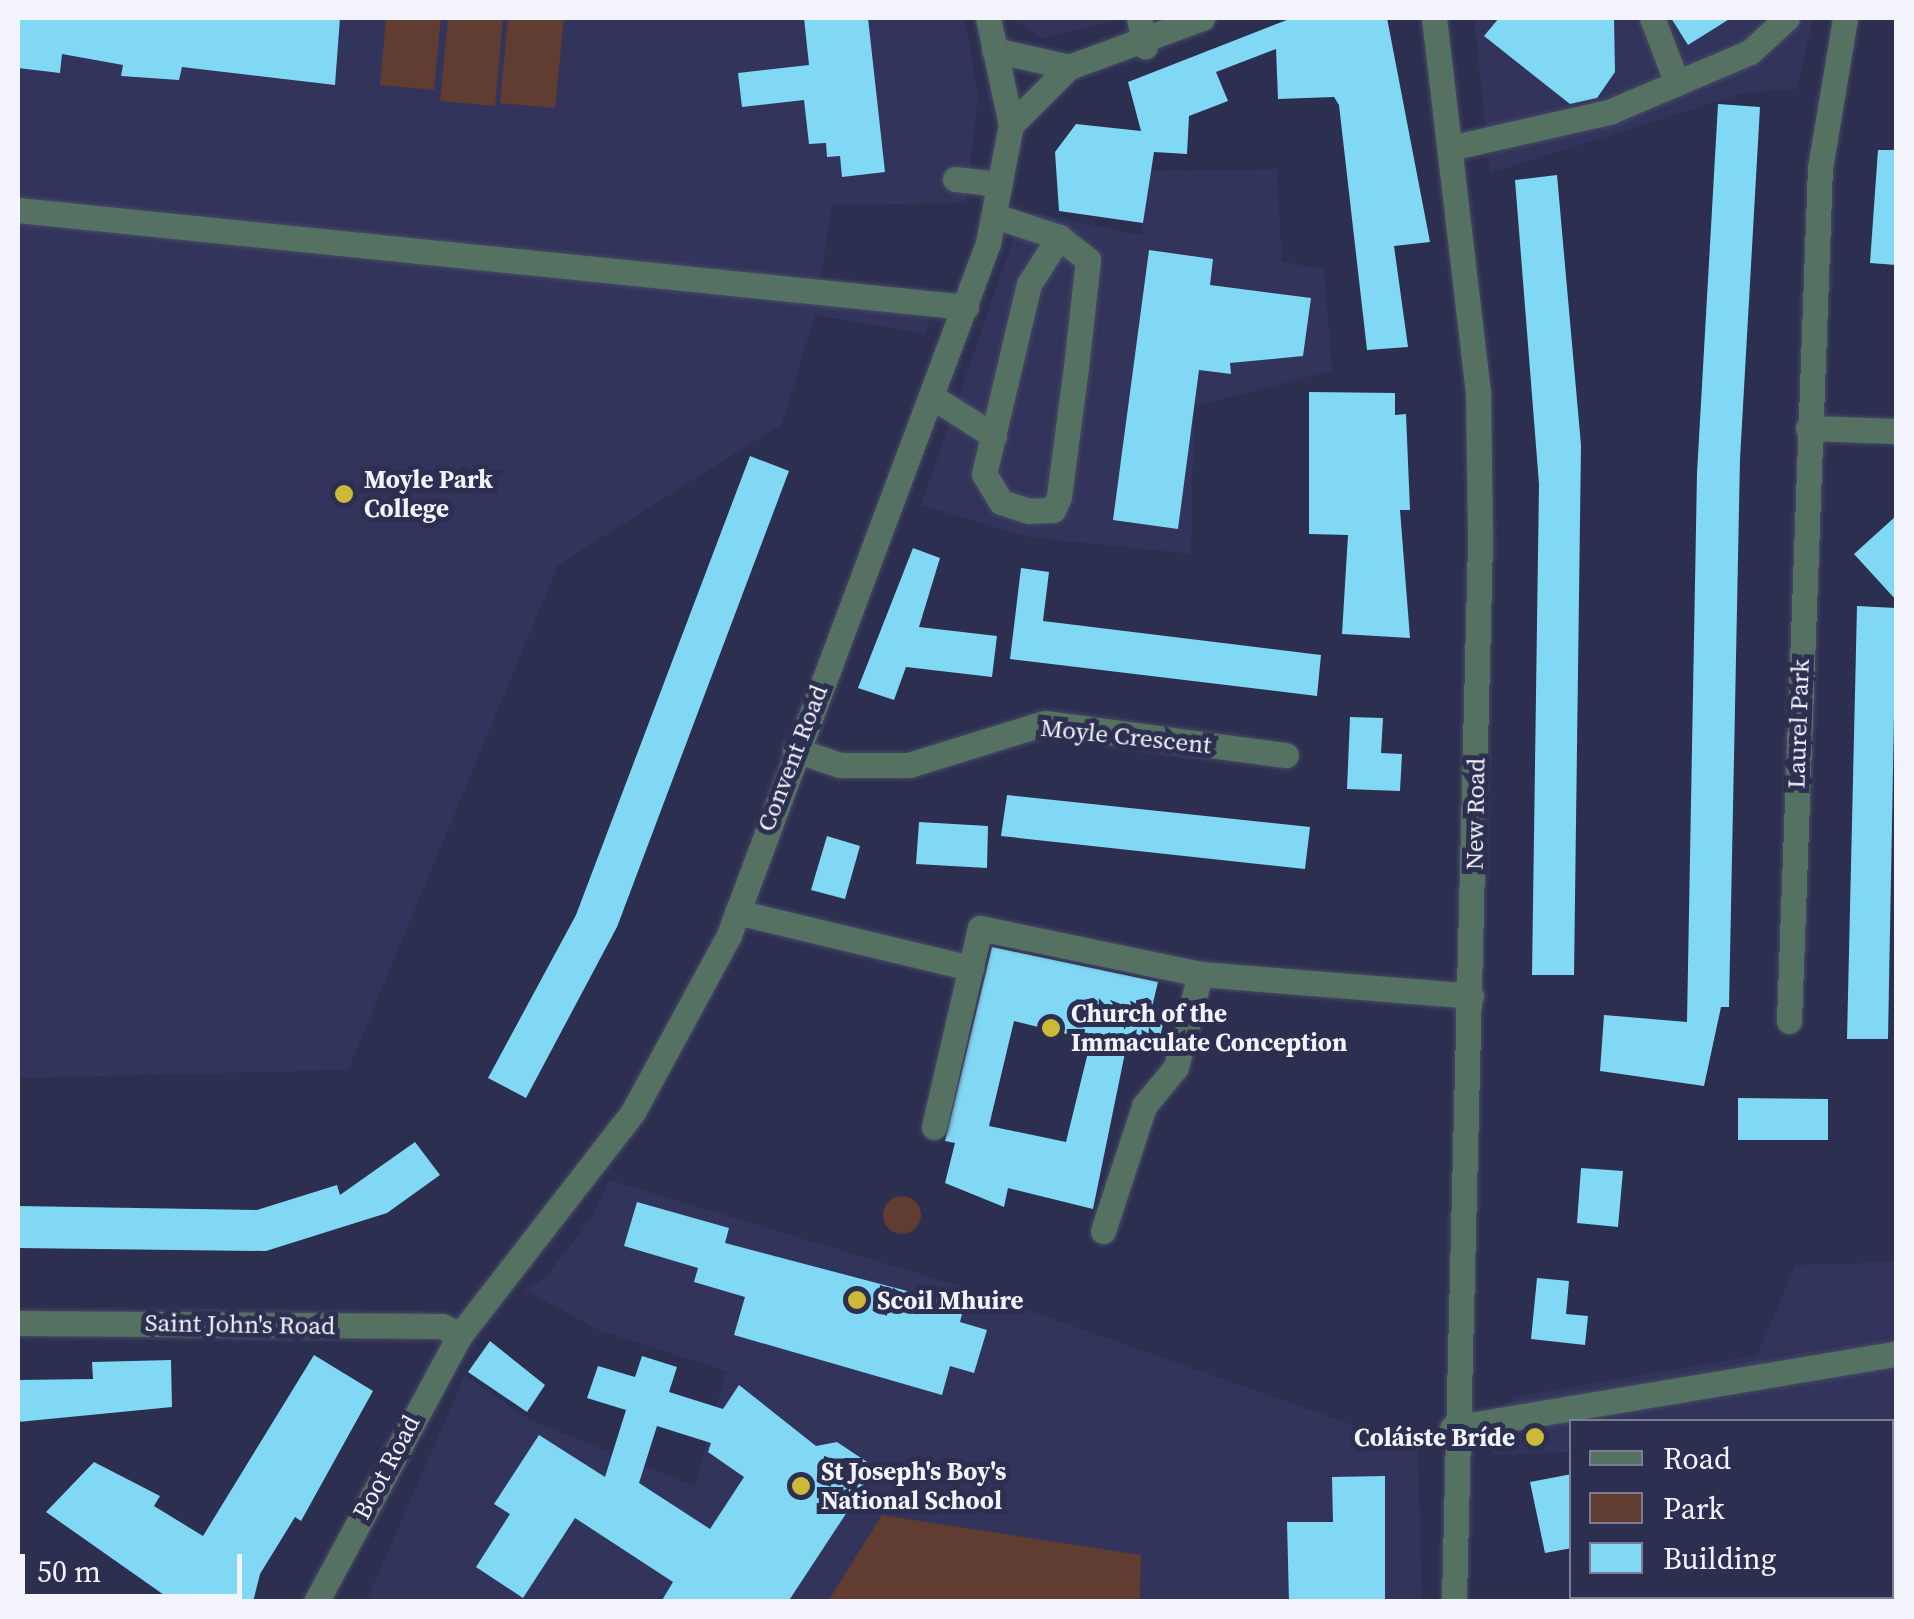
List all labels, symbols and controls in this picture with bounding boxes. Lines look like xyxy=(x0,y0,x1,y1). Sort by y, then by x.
place label: Moyle Park College xyxy=(364,465,493,524)
marker: Moyle Park College xyxy=(333,483,355,505)
street label: Laurel Park xyxy=(1781,659,1815,789)
street label: Convent Road xyxy=(750,681,834,835)
street label: Moyle Crescent xyxy=(1039,712,1213,760)
street label: New Road xyxy=(1459,758,1491,870)
place label: Church of the Immaculate Conception xyxy=(1071,999,1347,1058)
marker: Church of the Immaculate Conception xyxy=(1040,1017,1062,1039)
place label: Scoil Mhuire xyxy=(877,1285,1024,1315)
marker: Scoil Mhuire xyxy=(846,1289,868,1311)
street label: Saint John's Road xyxy=(145,1307,335,1341)
street label: Boot Road xyxy=(346,1410,426,1524)
legend xyxy=(1569,1419,1894,1599)
place label: Coláiste Bríde xyxy=(1354,1422,1515,1452)
marker: Coláiste Bríde xyxy=(1524,1426,1546,1448)
text: Road xyxy=(1663,1438,1731,1479)
place label: St Joseph's Boy's National School xyxy=(821,1457,1006,1516)
marker: St Joseph's Boy's National School xyxy=(790,1475,812,1497)
text: Park xyxy=(1663,1488,1725,1529)
scale bar xyxy=(25,1534,248,1596)
text: Building xyxy=(1663,1538,1776,1579)
text: 50 m xyxy=(37,1551,101,1592)

